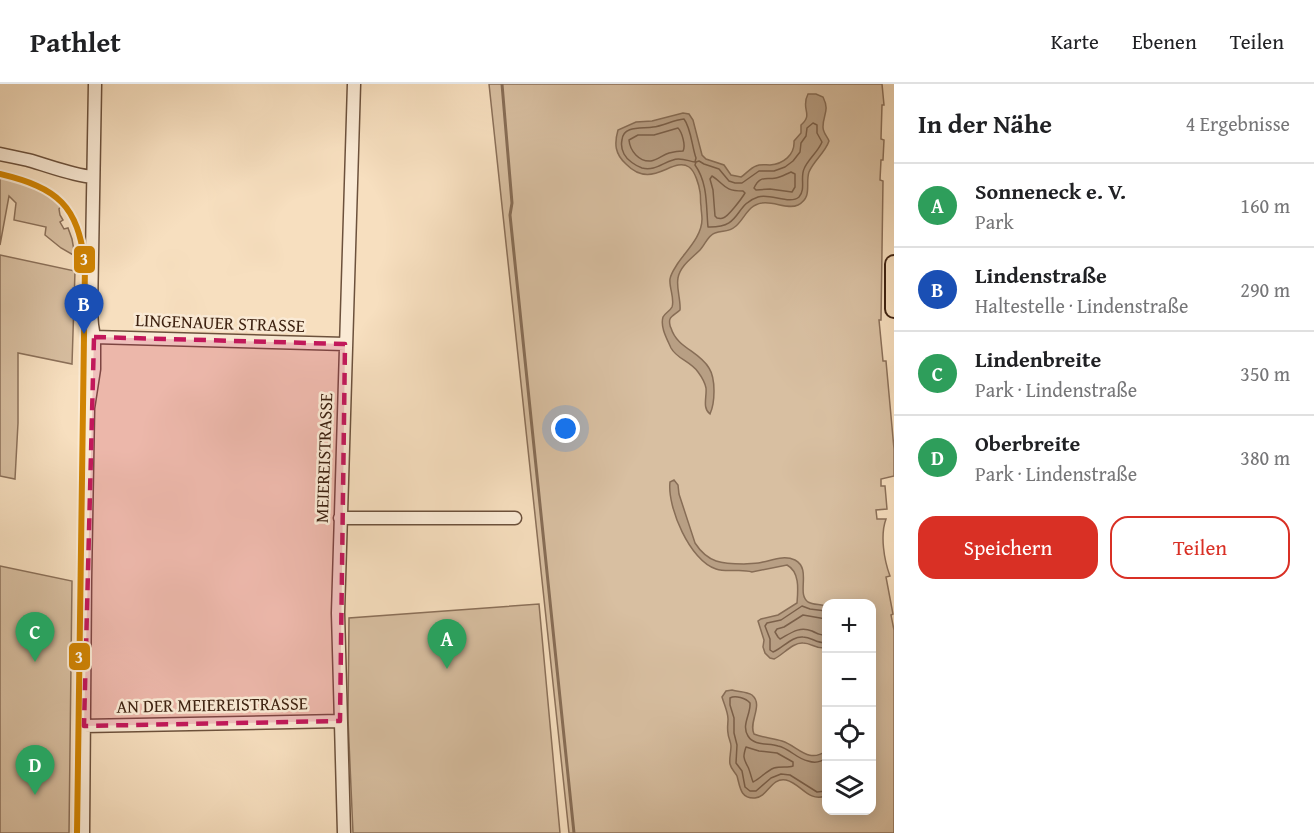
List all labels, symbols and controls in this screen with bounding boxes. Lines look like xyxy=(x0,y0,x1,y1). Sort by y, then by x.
text: Pathlet xyxy=(30,21,121,62)
text: Karte xyxy=(1051,26,1099,57)
text: Ebenen xyxy=(1132,26,1197,57)
text: Teilen xyxy=(1230,26,1284,57)
text: In der Nähe xyxy=(918,104,1052,143)
text: 4 Ergebnisse xyxy=(1186,109,1290,138)
text: Sonneneck e. V. xyxy=(975,175,1126,207)
text: A xyxy=(931,191,944,220)
text: 160 m xyxy=(1240,191,1290,220)
text: Park xyxy=(975,207,1014,236)
line badge: 3 xyxy=(73,245,96,274)
text: 3 xyxy=(80,247,88,271)
text: Lindenstraße xyxy=(975,259,1107,291)
text: B xyxy=(931,275,944,304)
text: 290 m xyxy=(1240,275,1290,304)
pin: B xyxy=(64,284,104,334)
text: Haltestelle · Lindenstraße xyxy=(975,291,1188,320)
street label: LINGENAUER STRASSE xyxy=(135,306,305,339)
text: Lindenbreite xyxy=(975,343,1101,375)
text: C xyxy=(932,359,943,388)
text: 350 m xyxy=(1240,359,1290,388)
text: Park · Lindenstraße xyxy=(975,375,1137,404)
street label: MEIEREISTRASSE xyxy=(308,392,339,524)
your location xyxy=(551,414,580,443)
text: Oberbreite xyxy=(975,427,1080,459)
text: D xyxy=(931,443,944,472)
text: 380 m xyxy=(1240,443,1290,472)
text: Park · Lindenstraße xyxy=(975,459,1137,488)
button: Speichern xyxy=(918,516,1098,579)
button: Teilen xyxy=(1110,516,1290,579)
map controls xyxy=(822,599,876,815)
button: + xyxy=(822,599,876,653)
pin: C xyxy=(15,612,54,662)
pin: A xyxy=(428,620,466,669)
line badge: 3 xyxy=(68,642,91,671)
text: 3 xyxy=(75,645,83,669)
button: − xyxy=(822,653,876,707)
street label: AN DER MEIEREISTRASSE xyxy=(116,689,308,720)
button: locate xyxy=(822,707,876,761)
pin: D xyxy=(15,746,54,795)
button: layers xyxy=(822,761,876,815)

